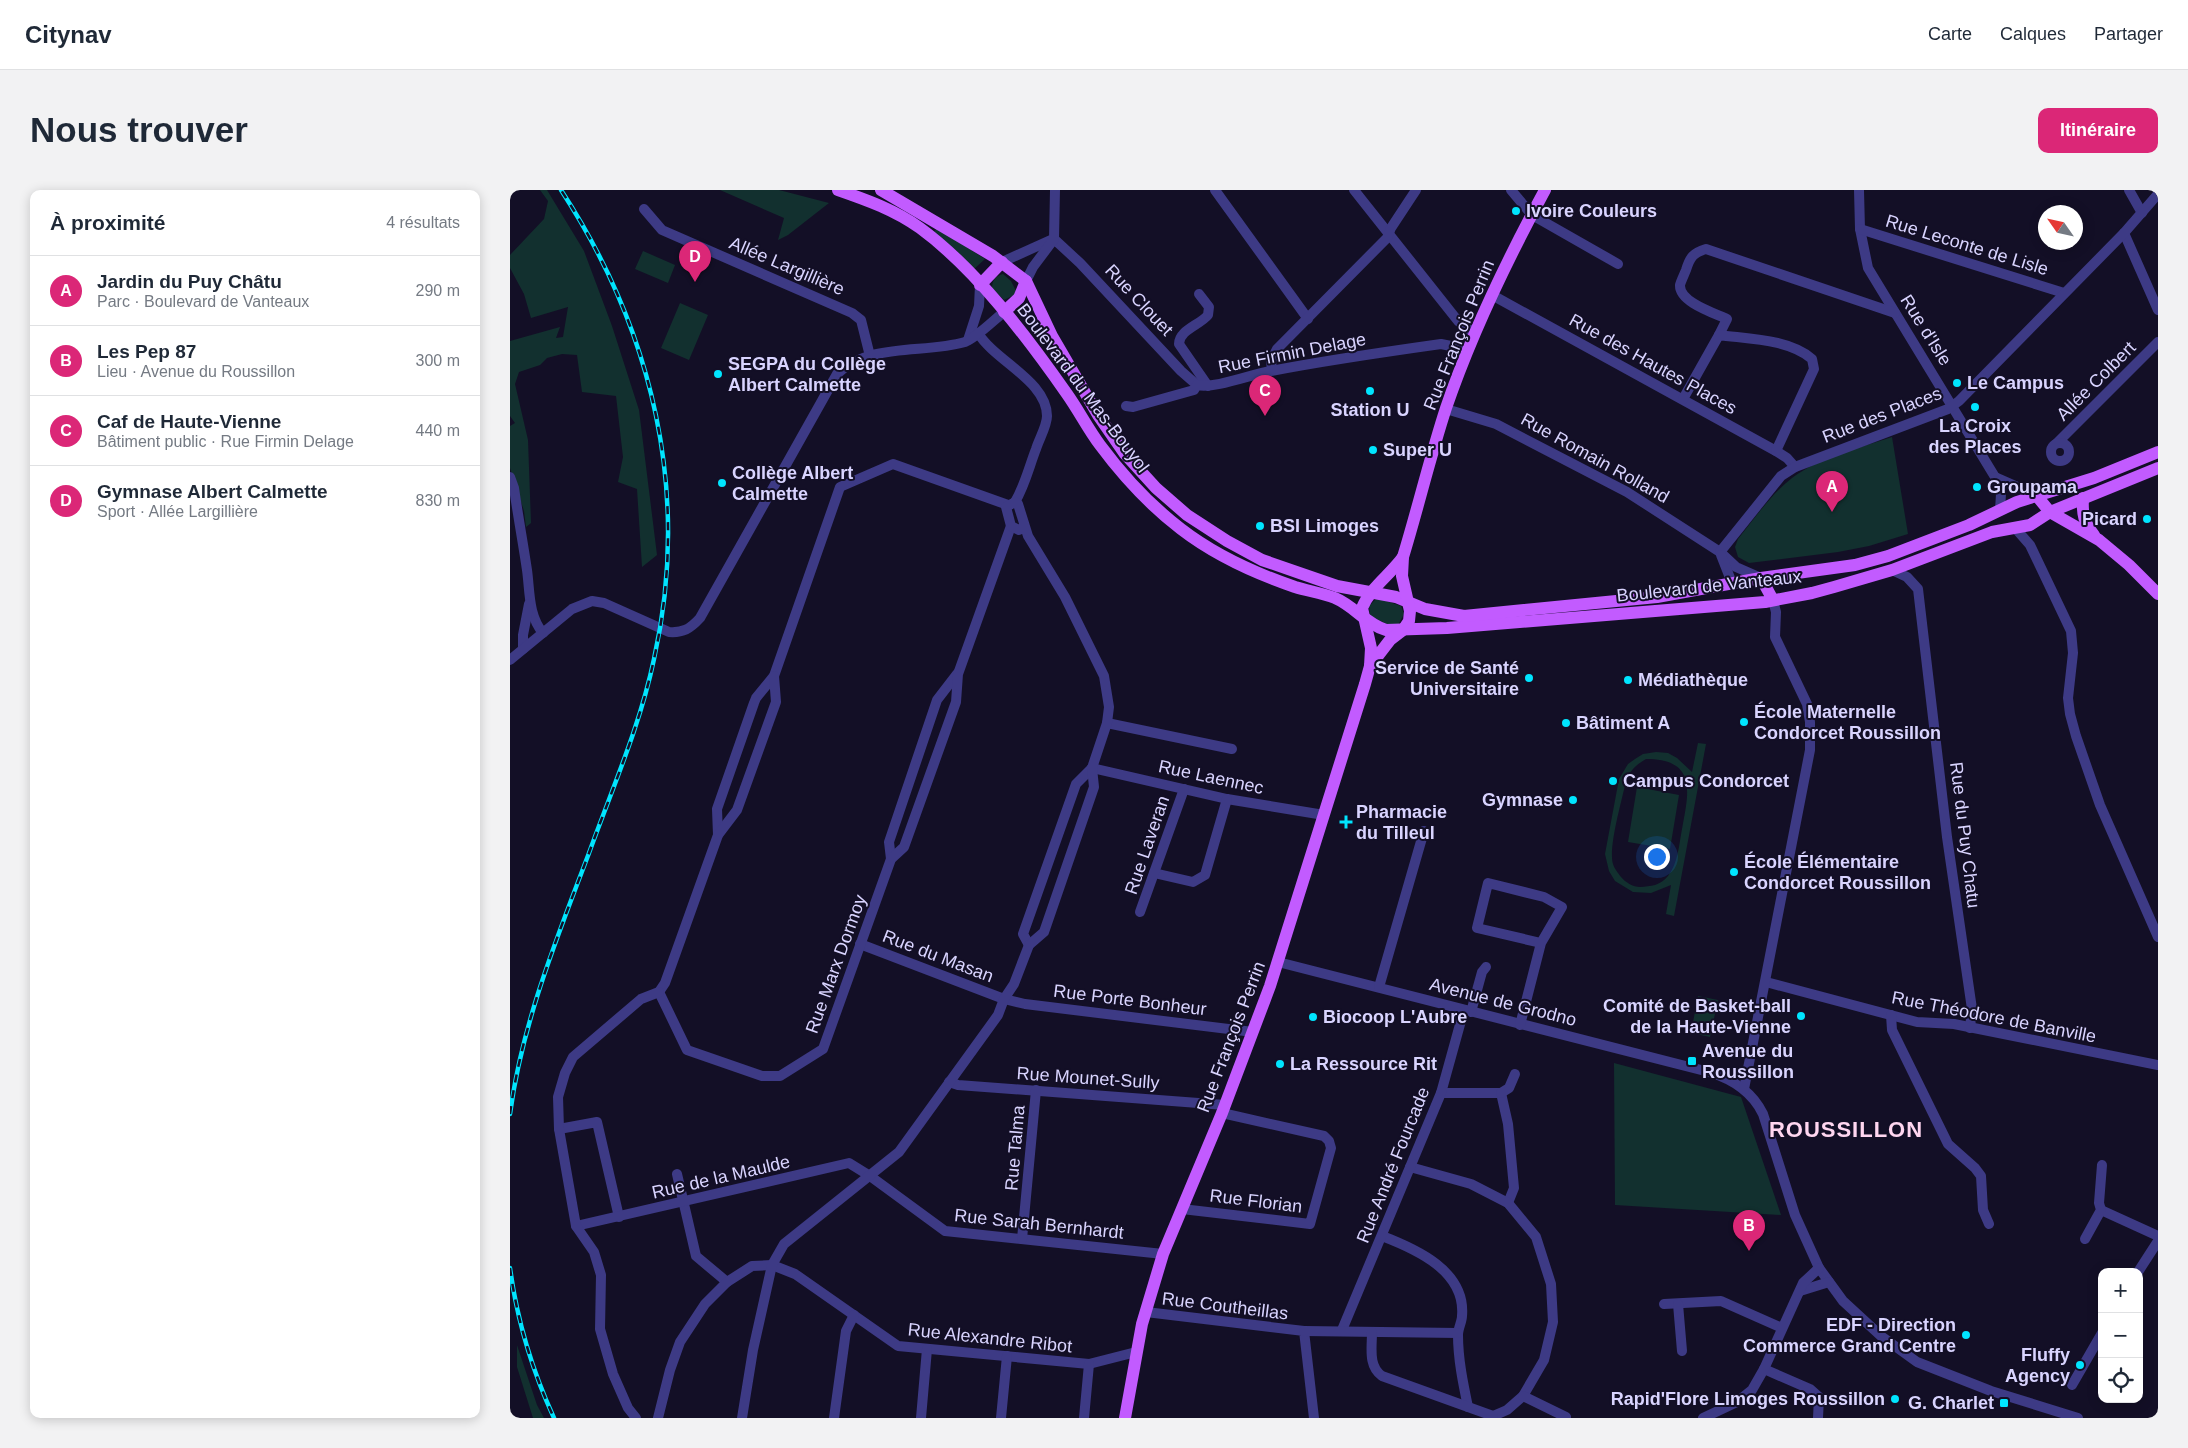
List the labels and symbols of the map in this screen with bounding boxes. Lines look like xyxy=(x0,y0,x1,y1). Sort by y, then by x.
place label: Ivoire Couleurs xyxy=(1526,201,1657,221)
marker: Ivoire Couleurs xyxy=(1510,205,1522,217)
north arrow xyxy=(2038,205,2083,250)
street label: Rue Leconte de Lisle xyxy=(1883,211,2051,279)
street label: Allée Largillière xyxy=(726,233,848,299)
pin: D xyxy=(679,241,711,282)
street label: Rue François Perrin xyxy=(1420,257,1498,413)
street label: Rue Clouet xyxy=(1101,260,1177,340)
street label: Rue d'Isle xyxy=(1896,291,1956,369)
street label: Boulevard du Mas-Bouyol xyxy=(1013,300,1153,476)
street label: Rue des Hautes Places xyxy=(1566,310,1740,418)
street label: Rue Firmin Delage xyxy=(1216,329,1368,377)
street label: Allée Colbert xyxy=(2052,337,2140,425)
place label: SEGPA du Collège Albert Calmette xyxy=(728,354,886,395)
marker: SEGPA du Collège Albert Calmette xyxy=(712,368,724,380)
place label: Le Campus xyxy=(1967,373,2064,393)
pin: C xyxy=(1249,375,1281,416)
marker: Le Campus xyxy=(1951,377,1963,389)
street label: Rue des Places xyxy=(1820,383,1944,447)
marker: Station U xyxy=(1364,385,1376,397)
place label: Station U xyxy=(1331,400,1410,420)
marker: La Croix des Places xyxy=(1969,401,1981,413)
street label: Rue Romain Rolland xyxy=(1518,409,1672,507)
place label: La Croix des Places xyxy=(1928,416,2022,457)
place label: Super U xyxy=(1383,440,1452,460)
marker: Super U xyxy=(1367,444,1379,456)
place label: Collège Albert Calmette xyxy=(732,463,853,504)
pin: A xyxy=(1816,471,1848,512)
marker: Collège Albert Calmette xyxy=(716,477,728,489)
place label: Groupama xyxy=(1987,477,2078,497)
marker: Groupama xyxy=(1971,481,1983,493)
place label: Picard xyxy=(2082,509,2137,529)
marker: Picard xyxy=(2141,513,2153,525)
place label: BSI Limoges xyxy=(1270,516,1379,536)
marker: BSI Limoges xyxy=(1254,520,1266,532)
street label: Boulevard de Vanteaux xyxy=(1616,566,1802,606)
place label: Service de Santé Universitaire xyxy=(1375,658,1519,699)
place label: Médiathèque xyxy=(1638,670,1748,690)
marker: Service de Santé Universitaire xyxy=(1523,672,1535,684)
marker: Médiathèque xyxy=(1622,674,1634,686)
place label: École Maternelle Condorcet Roussillon xyxy=(1754,701,1941,743)
place label: Bâtiment A xyxy=(1576,713,1670,733)
marker: École Maternelle Condorcet Roussillon xyxy=(1738,716,1750,728)
marker: Bâtiment A xyxy=(1560,717,1572,729)
street label: Rue Laennec xyxy=(1157,756,1265,798)
street label: Rue du Puy Chatu xyxy=(1946,761,1984,909)
place label: Campus Condorcet xyxy=(1623,771,1789,791)
marker: Campus Condorcet xyxy=(1607,775,1619,787)
place label: Gymnase xyxy=(1482,790,1563,810)
street label: Rue Laveran xyxy=(1121,793,1173,897)
marker: Gymnase xyxy=(1567,794,1579,806)
place label: Pharmacie du Tilleul xyxy=(1356,802,1447,843)
marker: Pharmacie du Tilleul xyxy=(1340,816,1352,828)
your location xyxy=(1644,844,1670,870)
place label: École Élémentaire Condorcet Roussillon xyxy=(1744,851,1931,893)
marker: École Élémentaire Condorcet Roussillon xyxy=(1728,866,1740,878)
street label: Rue Marx Dormoy xyxy=(802,892,870,1036)
street label: Rue du Masan xyxy=(880,926,996,986)
street label: Rue François Perrin xyxy=(1193,959,1269,1115)
street label: Avenue de Grodno xyxy=(1427,974,1579,1030)
street label: Rue Porte Bonheur xyxy=(1052,981,1208,1019)
street label: Rue Théodore de Banville xyxy=(1890,987,2098,1047)
place label: Comité de Basket-ball de la Haute-Vienne xyxy=(1603,996,1791,1037)
place label: Biocoop L'Aubre xyxy=(1323,1007,1467,1027)
marker: Comité de Basket-ball de la Haute-Vienne xyxy=(1795,1010,1807,1022)
marker: Biocoop L'Aubre xyxy=(1307,1011,1319,1023)
place label: Avenue du Roussillon xyxy=(1702,1041,1794,1082)
place label: La Ressource Rit xyxy=(1290,1054,1437,1074)
marker: Avenue du Roussillon xyxy=(1686,1055,1698,1067)
marker: La Ressource Rit xyxy=(1274,1058,1286,1070)
street label: Rue Mounet-Sully xyxy=(1016,1063,1160,1093)
street label: Rue André Fourcade xyxy=(1353,1084,1433,1246)
street label: Rue Talma xyxy=(1001,1103,1029,1192)
district label: ROUSSILLON xyxy=(1769,1117,1923,1142)
street label: Rue de la Maulde xyxy=(650,1151,792,1203)
street label: Rue Florian xyxy=(1209,1185,1303,1217)
street label: Rue Sarah Bernhardt xyxy=(953,1205,1125,1243)
pin: B xyxy=(1733,1210,1765,1251)
street label: Rue Coutheillas xyxy=(1161,1288,1289,1324)
place label: EDF - Direction Commerce Grand Centre xyxy=(1743,1315,1956,1356)
street label: Rue Alexandre Ribot xyxy=(907,1319,1073,1357)
marker: EDF - Direction Commerce Grand Centre xyxy=(1960,1329,1972,1341)
place label: Fluffy Agency xyxy=(2005,1345,2070,1386)
marker: Fluffy Agency xyxy=(2074,1359,2086,1371)
place label: Rapid'Flore Limoges Roussillon xyxy=(1611,1389,1885,1409)
marker: Rapid'Flore Limoges Roussillon xyxy=(1889,1393,1901,1405)
place label: G. Charlet xyxy=(1908,1393,1994,1413)
marker: G. Charlet xyxy=(1998,1397,2010,1409)

